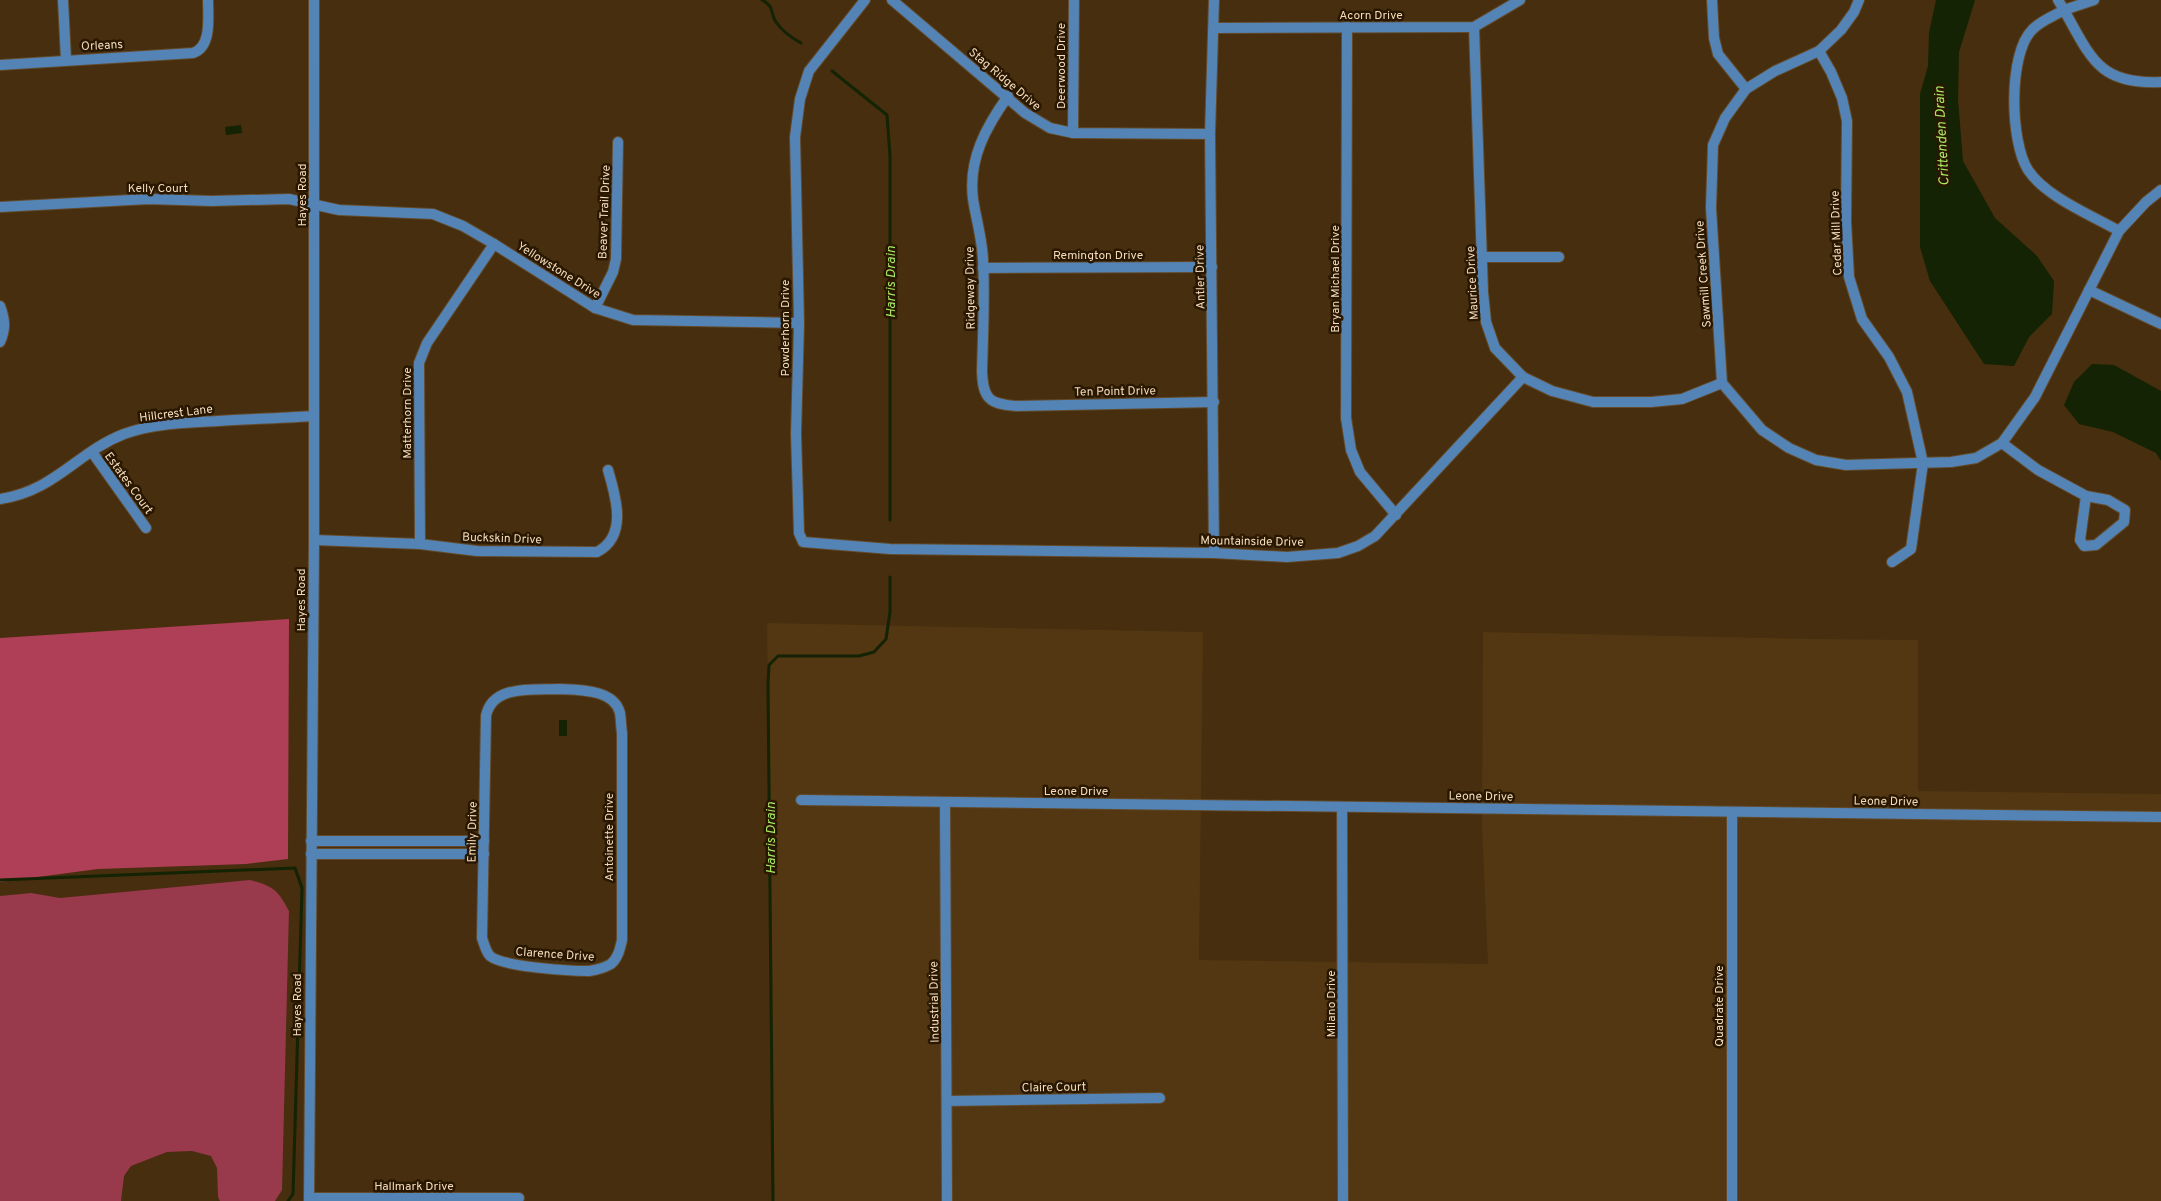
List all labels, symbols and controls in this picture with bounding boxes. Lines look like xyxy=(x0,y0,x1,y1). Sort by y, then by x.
street label: Acorn Drive xyxy=(1339,8,1403,24)
street label: Deerwood Drive xyxy=(1054,23,1070,109)
street label: Orleans xyxy=(81,37,123,55)
street label: Stag Ridge Drive xyxy=(965,45,1044,115)
water label: Crittenden Drain xyxy=(1931,85,1954,186)
street label: Hayes Road xyxy=(295,163,311,227)
street label: Beaver Trail Drive xyxy=(595,165,615,260)
street label: Kelly Court xyxy=(128,181,188,197)
street label: Cedar Mill Drive xyxy=(1828,190,1846,276)
street label: Sawmill Creek Drive xyxy=(1692,220,1716,328)
street label: Bryan Michael Drive xyxy=(1328,225,1344,333)
street label: Yellowstone Drive xyxy=(514,239,603,303)
water label: Harris Drain xyxy=(883,245,900,318)
street label: Antler Drive xyxy=(1192,245,1210,309)
street label: Ridgeway Drive xyxy=(962,246,980,330)
street label: Maurice Drive xyxy=(1463,246,1483,320)
street label: Remington Drive xyxy=(1053,248,1143,264)
street label: Powderhorn Drive xyxy=(778,280,794,376)
street label: Matterhorn Drive xyxy=(400,367,416,459)
street label: Ten Point Drive xyxy=(1074,383,1156,401)
street label: Hillcrest Lane xyxy=(138,402,214,426)
street label: Estates Court xyxy=(100,449,156,518)
street label: Buckskin Drive xyxy=(462,530,542,548)
street label: Mountainside Drive xyxy=(1200,533,1304,551)
street label: Hayes Road xyxy=(294,568,310,632)
street label: Leone Drive xyxy=(1044,784,1108,800)
street label: Leone Drive xyxy=(1449,788,1513,806)
street label: Antoinette Drive xyxy=(602,793,618,881)
street label: Leone Drive xyxy=(1854,793,1918,811)
street label: Emily Drive xyxy=(464,801,482,863)
water label: Harris Drain xyxy=(763,801,780,874)
street label: Clarence Drive xyxy=(515,944,595,966)
street label: Industrial Drive xyxy=(926,961,944,1043)
street label: Quadrate Drive xyxy=(1712,965,1728,1047)
street label: Milano Drive xyxy=(1324,970,1340,1038)
street label: Hayes Road xyxy=(290,973,306,1037)
street label: Claire Court xyxy=(1022,1079,1086,1097)
street label: Hallmark Drive xyxy=(374,1179,454,1195)

